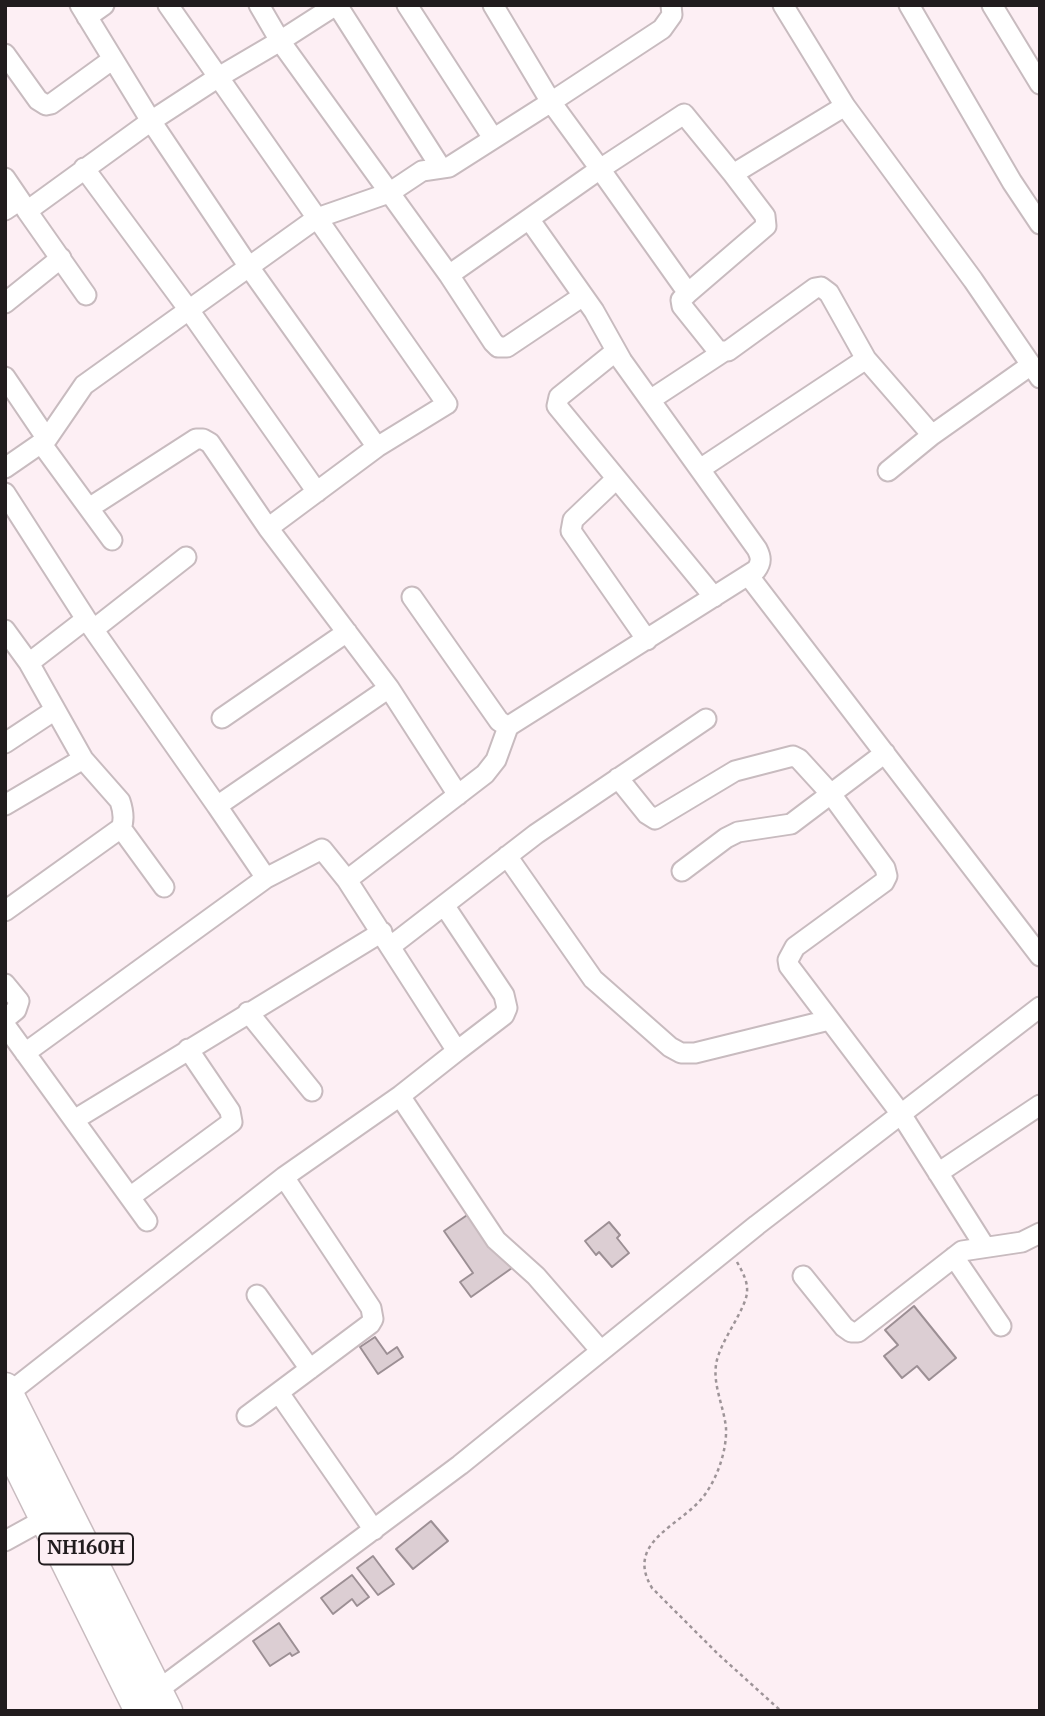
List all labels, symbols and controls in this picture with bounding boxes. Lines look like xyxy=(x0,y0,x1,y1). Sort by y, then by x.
road number: NH160H xyxy=(39,1534,133,1564)

